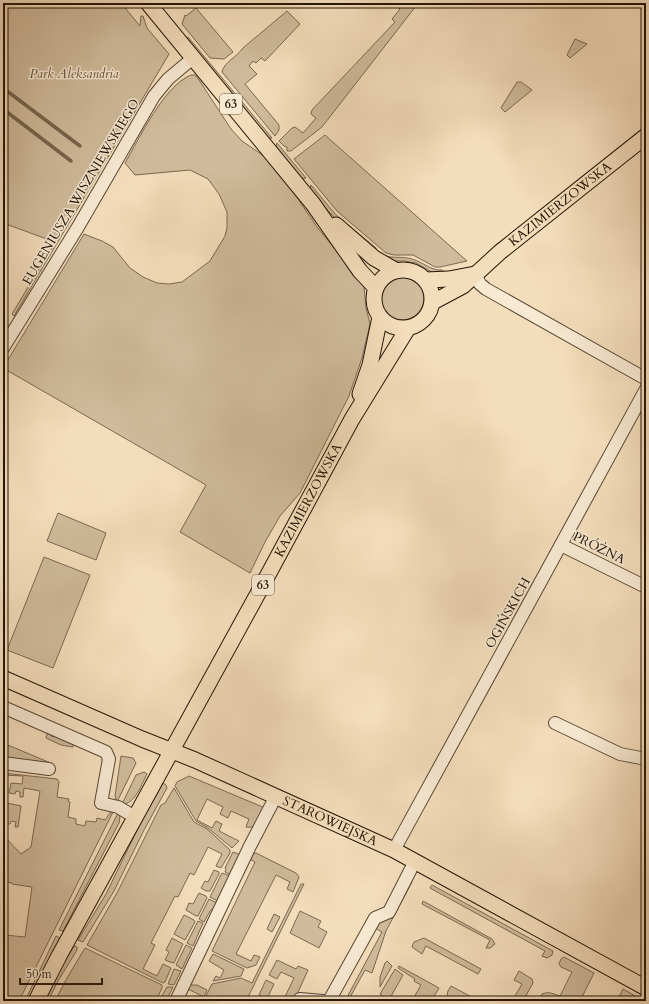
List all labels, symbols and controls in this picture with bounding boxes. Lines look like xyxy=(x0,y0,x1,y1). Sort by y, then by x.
park label: Park Aleksandria xyxy=(29,65,119,83)
road number: 63 xyxy=(220,94,242,114)
street label: EUGENIUSZA WISZNIEWSKIEGO xyxy=(18,96,144,288)
street label: KAZIMIERZOWSKA xyxy=(505,157,616,251)
street label: KAZIMIERZOWSKA xyxy=(270,440,347,560)
street label: PRÓŻNA xyxy=(570,528,629,569)
street label: OGIŃSKICH xyxy=(481,574,535,652)
road number: 63 xyxy=(252,575,274,595)
street label: STAROWIEJSKA xyxy=(280,792,381,851)
scale bar xyxy=(20,960,102,986)
text: 50 m xyxy=(26,966,53,982)

